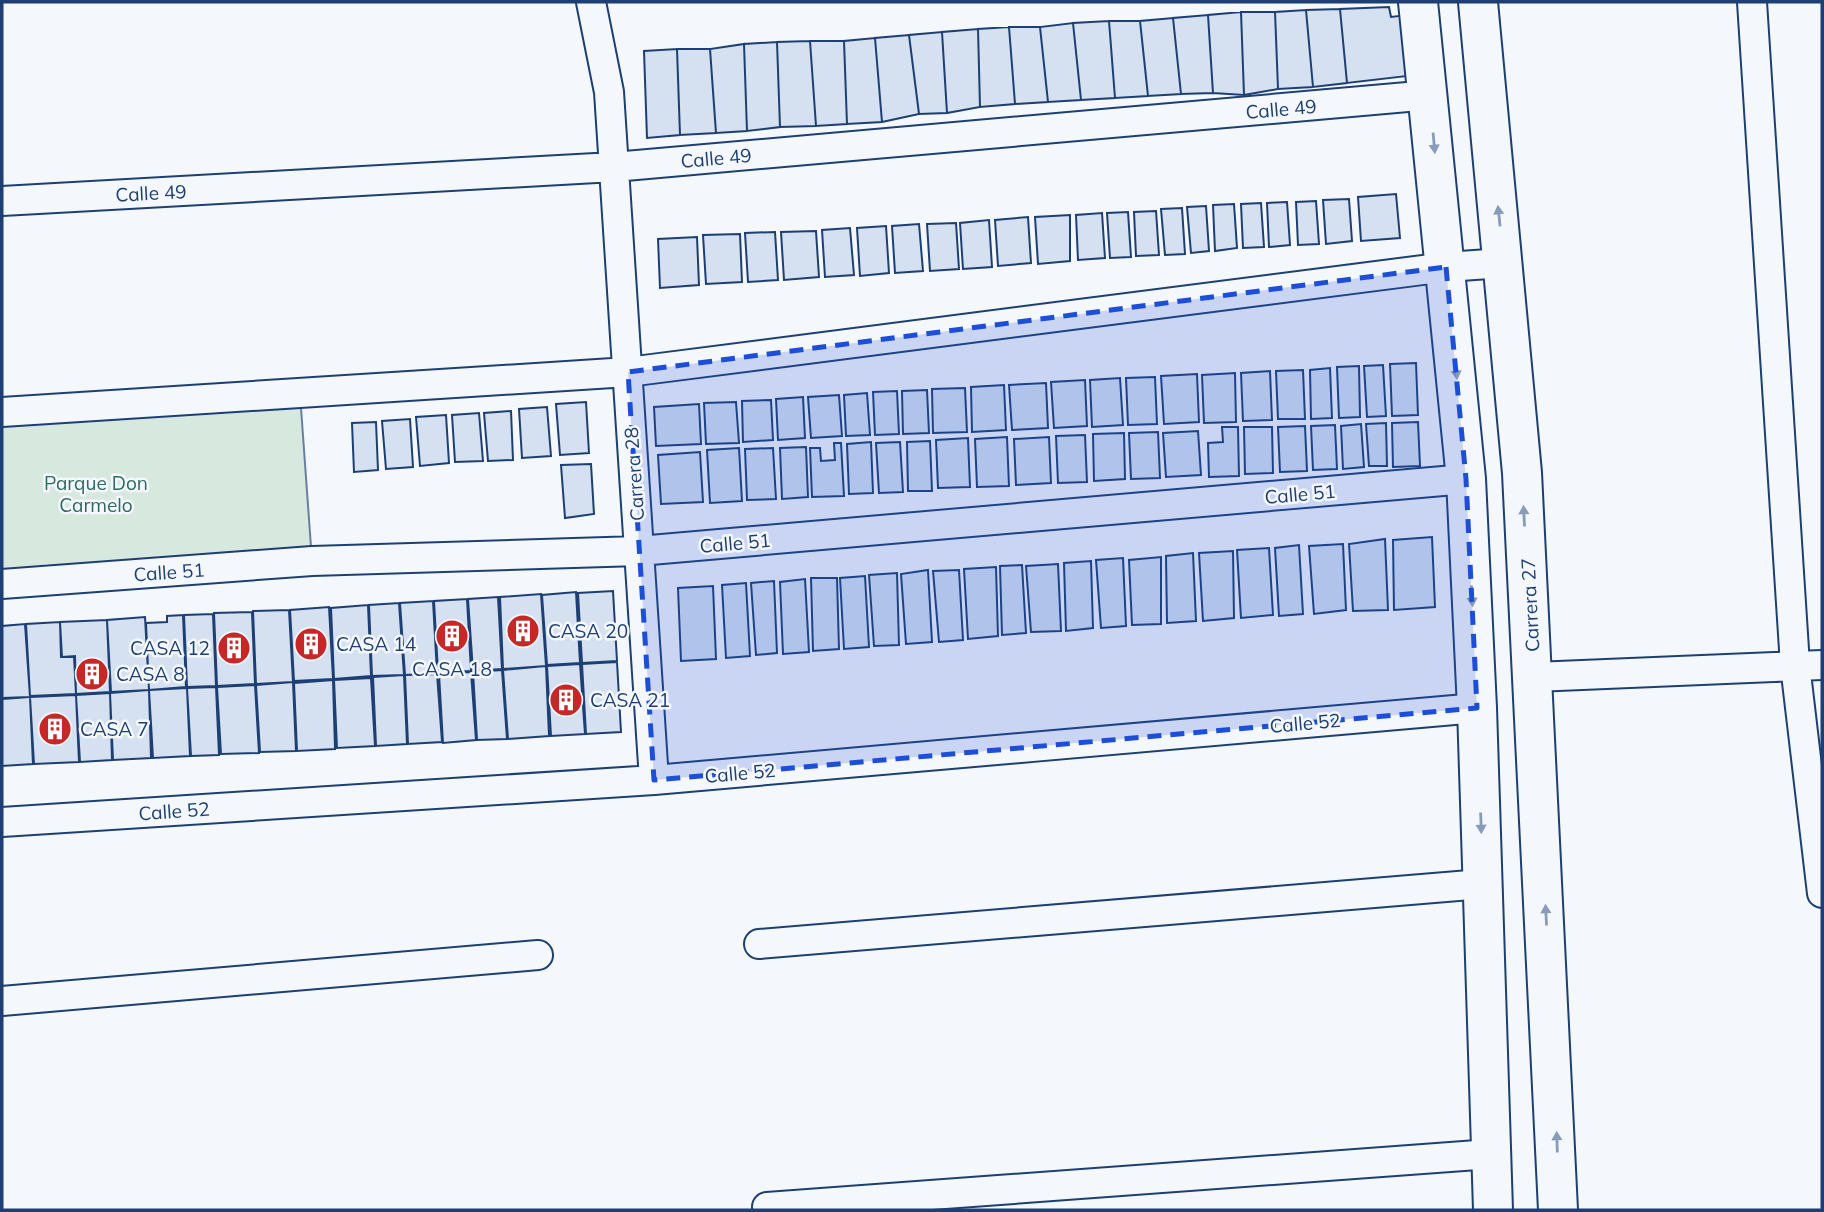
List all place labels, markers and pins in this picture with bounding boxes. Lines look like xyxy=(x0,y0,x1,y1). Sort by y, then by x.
building icon: CASA 20 xyxy=(504,612,542,650)
building icon: CASA 18 xyxy=(433,617,471,655)
place label: CASA 20 xyxy=(548,619,628,643)
building icon: CASA 14 xyxy=(292,625,330,663)
building icon: CASA 12 xyxy=(215,629,253,667)
place label: CASA 14 xyxy=(336,632,416,656)
place label: CASA 12 xyxy=(130,636,210,660)
building icon: CASA 8 xyxy=(73,655,111,693)
place label: CASA 18 xyxy=(412,657,492,681)
place label: CASA 8 xyxy=(116,662,185,686)
building icon: CASA 21 xyxy=(547,681,585,719)
place label: CASA 21 xyxy=(590,688,670,712)
building icon: CASA 7 xyxy=(36,710,74,748)
place label: CASA 7 xyxy=(80,717,149,741)

